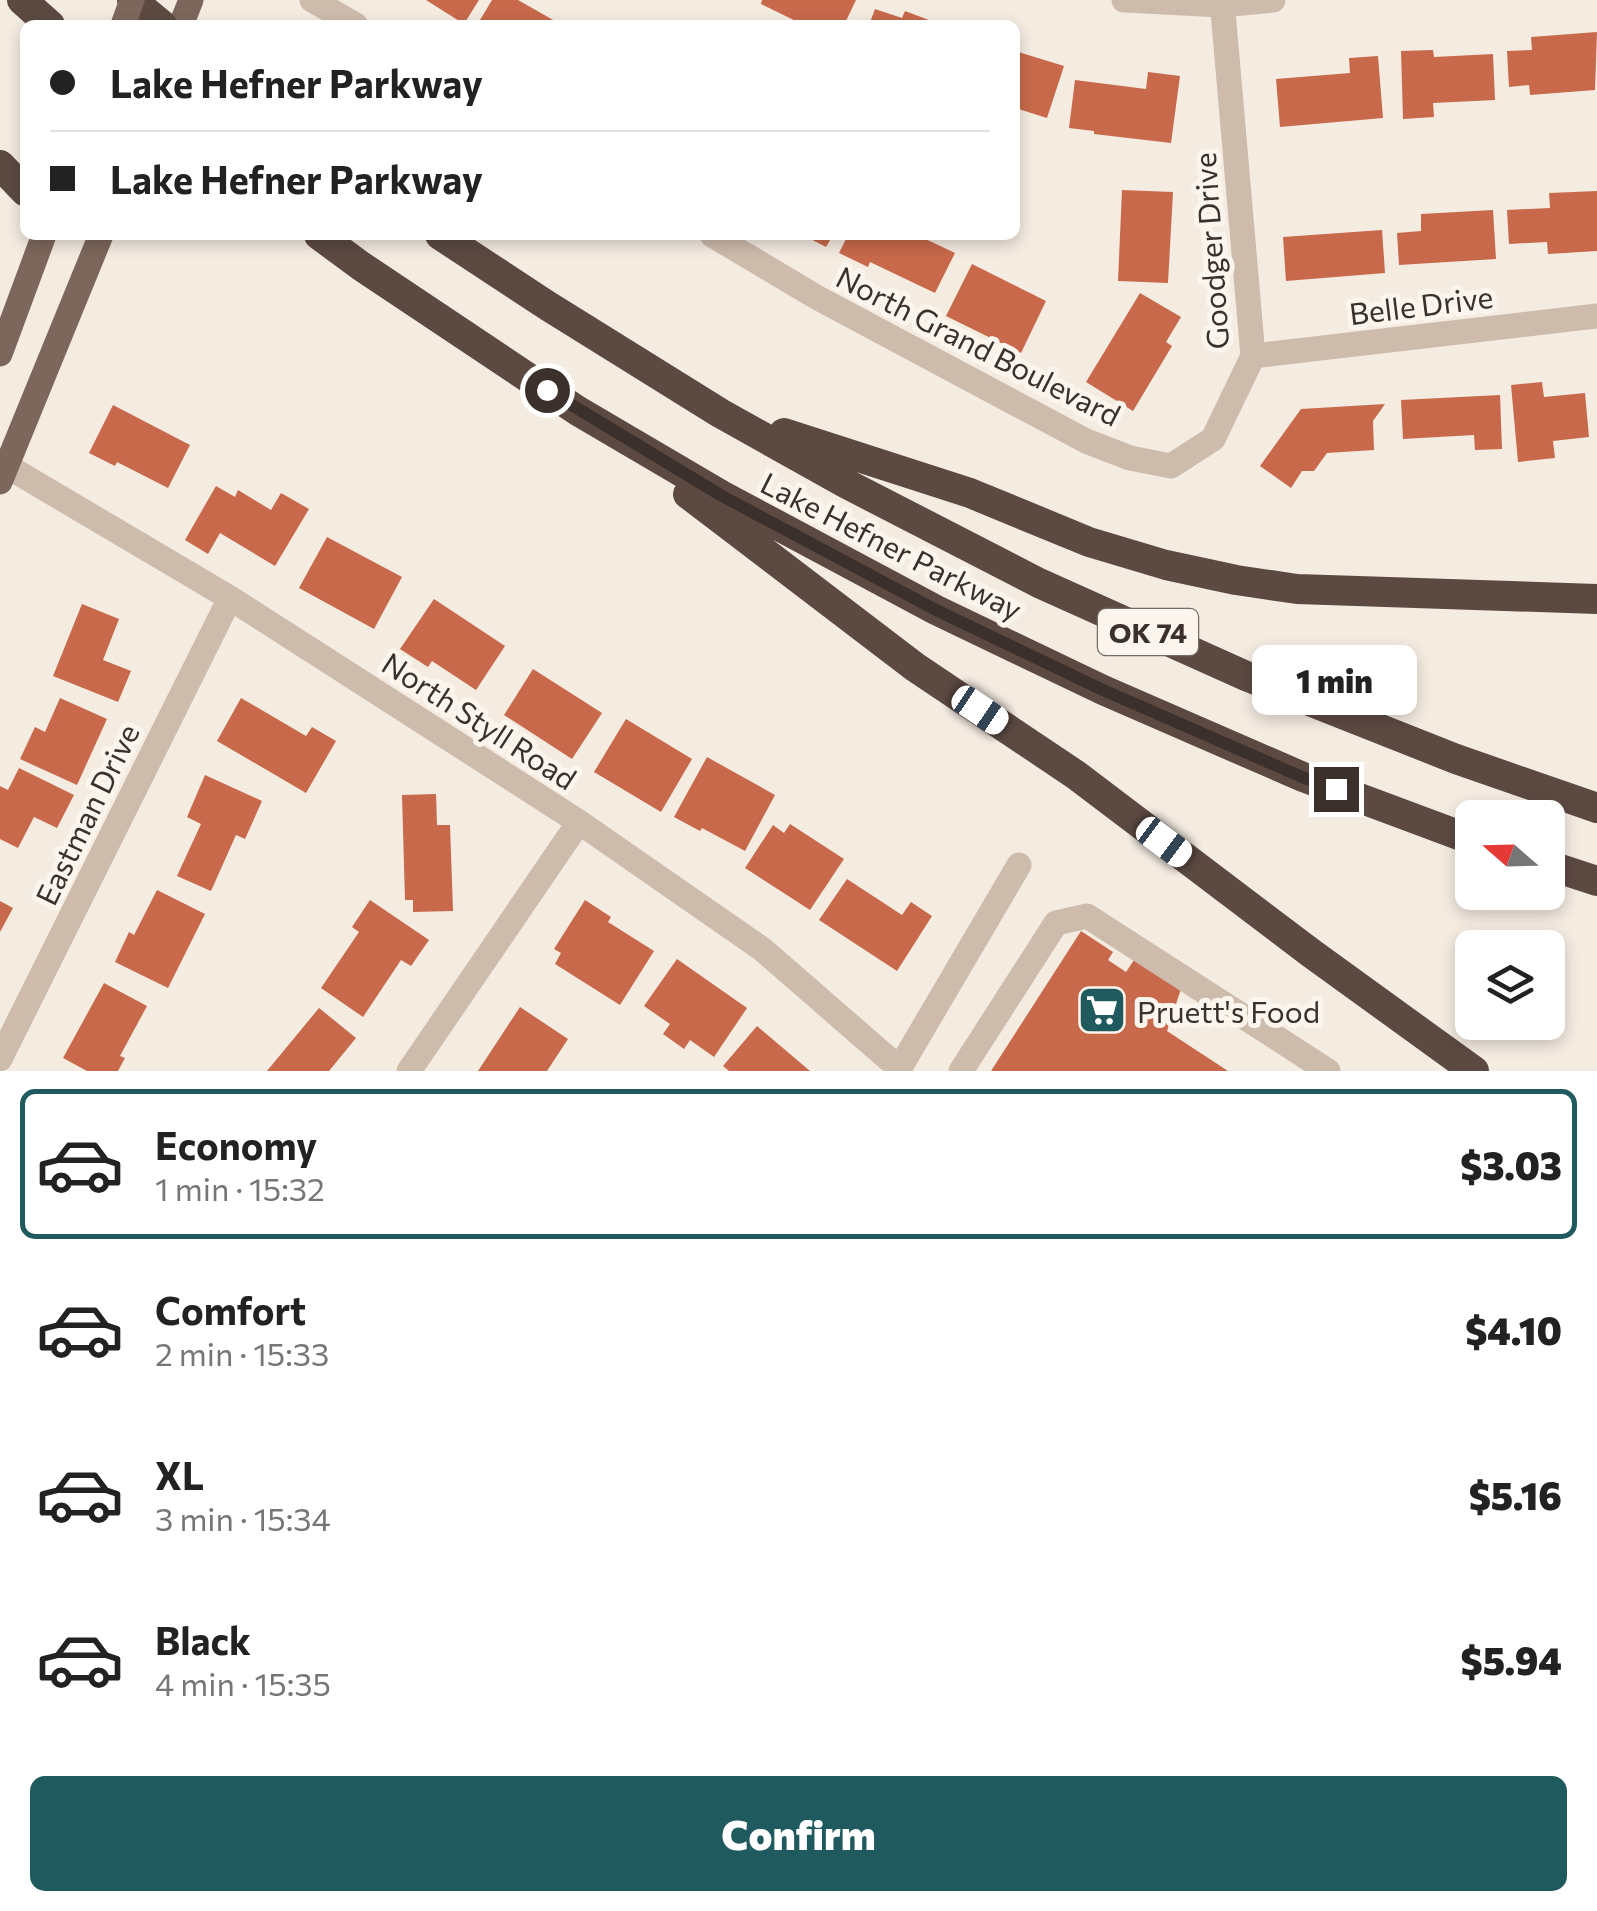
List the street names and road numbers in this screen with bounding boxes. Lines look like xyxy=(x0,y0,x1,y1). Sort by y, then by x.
street label: Goodger Drive xyxy=(1185,151,1235,351)
street label: North Grand Boulevard xyxy=(831,257,1127,433)
street label: Belle Drive xyxy=(1347,277,1495,331)
street label: Lake Hefner Parkway xyxy=(755,463,1029,627)
road number: OK 74 xyxy=(1098,609,1198,655)
street label: North Styll Road xyxy=(376,644,584,796)
street label: Eastman Drive xyxy=(26,718,146,910)

